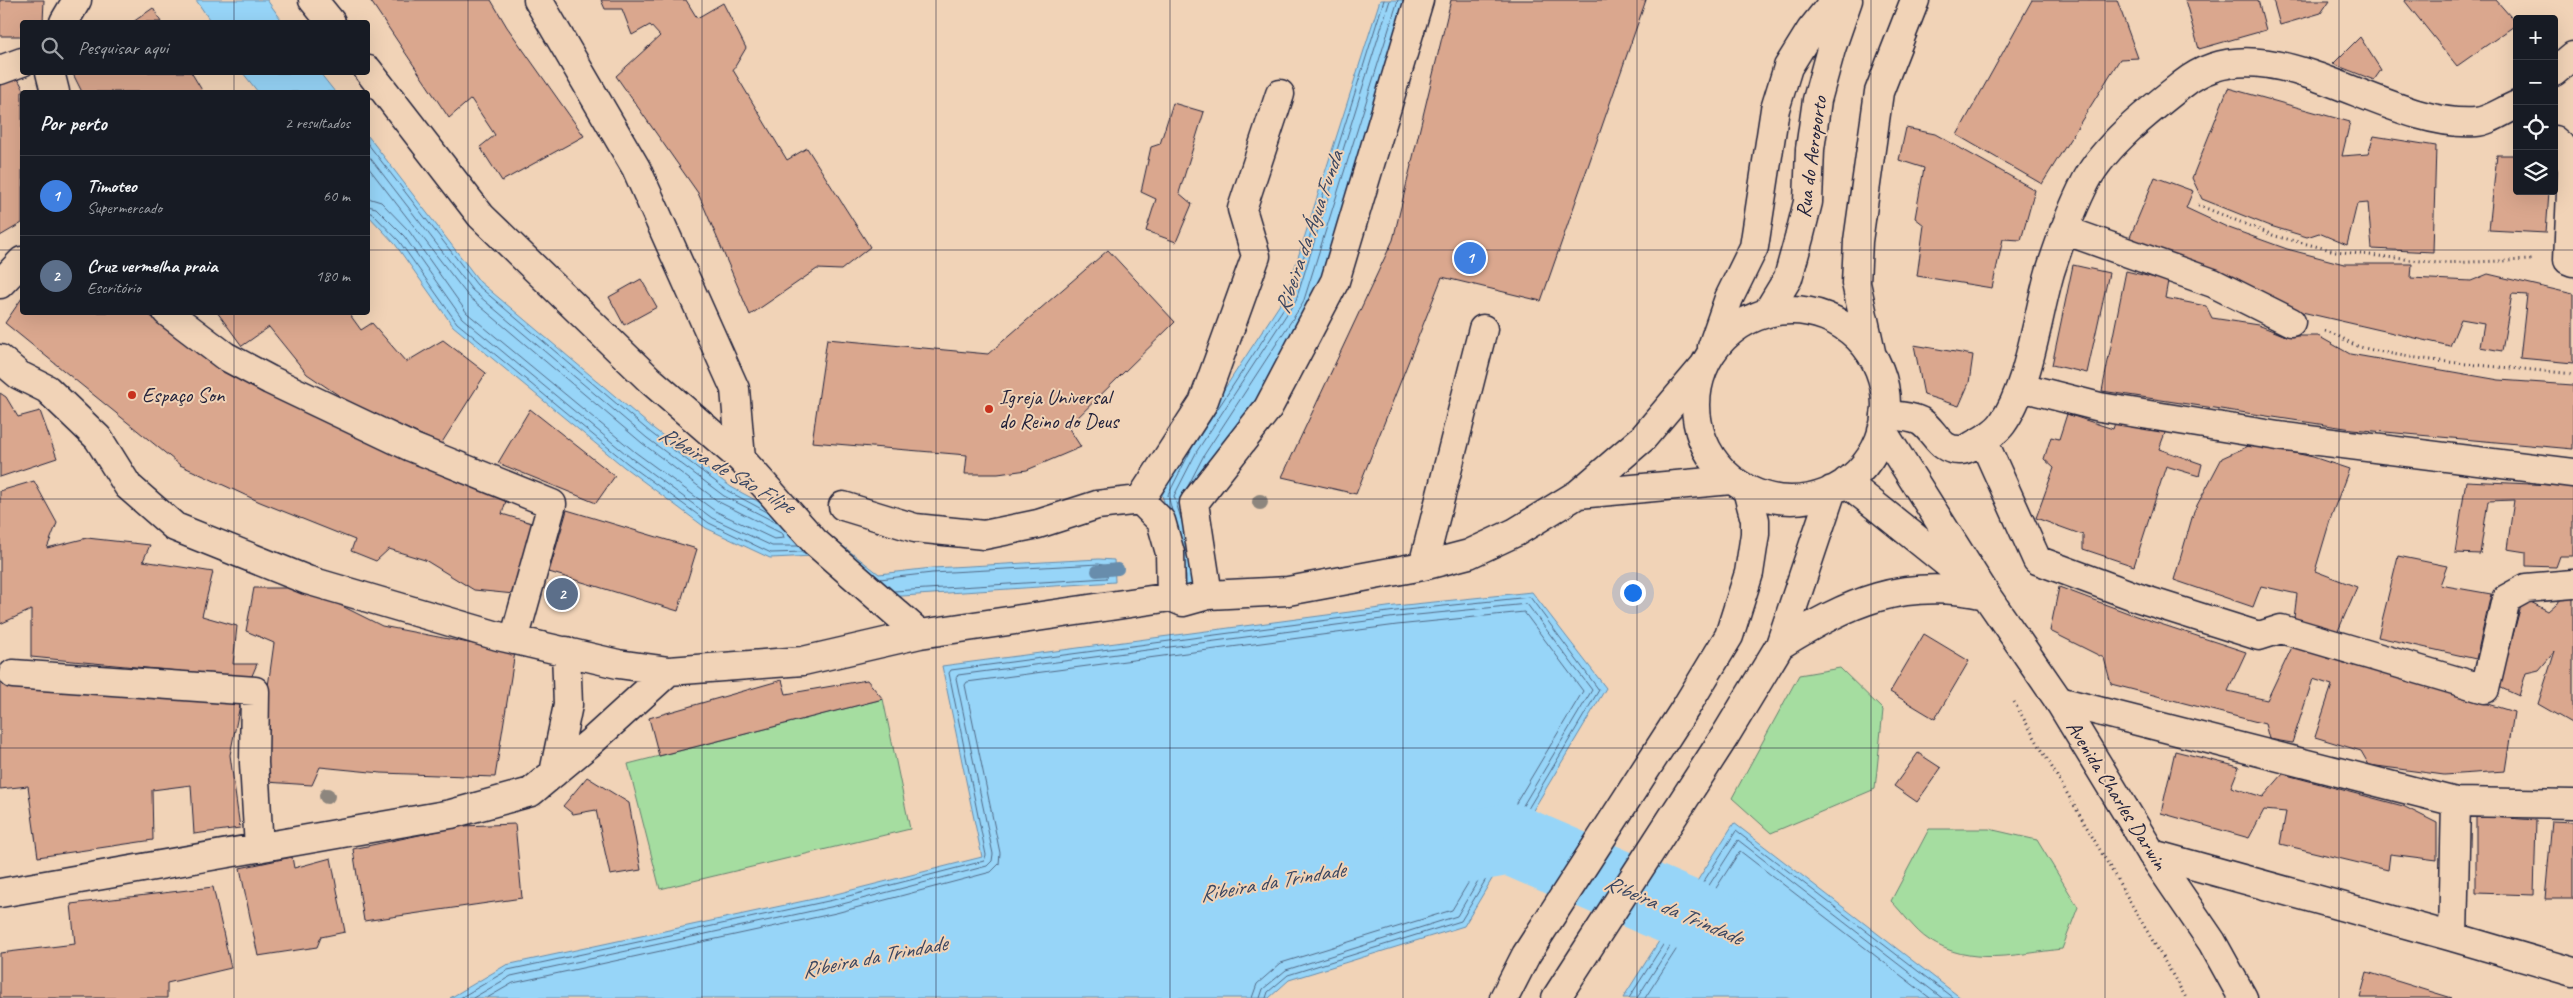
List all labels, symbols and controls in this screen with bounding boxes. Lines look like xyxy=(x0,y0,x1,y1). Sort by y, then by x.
map controls xyxy=(2513,15,2558,195)
button: + xyxy=(2513,15,2558,60)
search box xyxy=(20,20,370,75)
icon: search xyxy=(38,34,66,62)
text: Pesquisar aqui xyxy=(78,36,168,60)
button: − xyxy=(2513,60,2558,105)
street label: Rua do Aeroporto xyxy=(1790,93,1833,219)
button: locate xyxy=(2513,105,2558,150)
text: Por perto xyxy=(40,110,107,136)
text: 2 resultados xyxy=(285,113,350,133)
water label: Ribeira da Água Funda xyxy=(1268,145,1351,317)
button: layers xyxy=(2513,150,2558,195)
text: Timoteo xyxy=(87,174,137,198)
text: 1 xyxy=(52,186,60,206)
text: 60 m xyxy=(323,186,350,206)
text: Supermercado xyxy=(87,198,162,218)
pin: 1 xyxy=(1454,239,1486,277)
text: Cruz vermelha praia xyxy=(87,254,217,278)
text: 2 xyxy=(52,266,60,286)
text: 180 m xyxy=(316,266,350,286)
text: Escritório xyxy=(87,278,141,298)
place label: Espaço Son xyxy=(142,382,225,408)
place label: Igreja Universal do Reino do Deus xyxy=(999,384,1120,434)
marker: Espaço Son xyxy=(126,389,138,401)
marker: Igreja Universal do Reino do Deus xyxy=(983,403,995,415)
water label: Ribeira de São Filipe xyxy=(654,420,802,522)
pin: 2 xyxy=(546,575,578,613)
your location xyxy=(1620,580,1646,606)
street label: Avenida Charles Darwin xyxy=(2061,716,2174,875)
water label: Ribeira da Trindade xyxy=(1197,855,1351,909)
water label: Ribeira da Trindade xyxy=(1601,868,1750,953)
water label: Ribeira da Trindade xyxy=(800,929,953,985)

